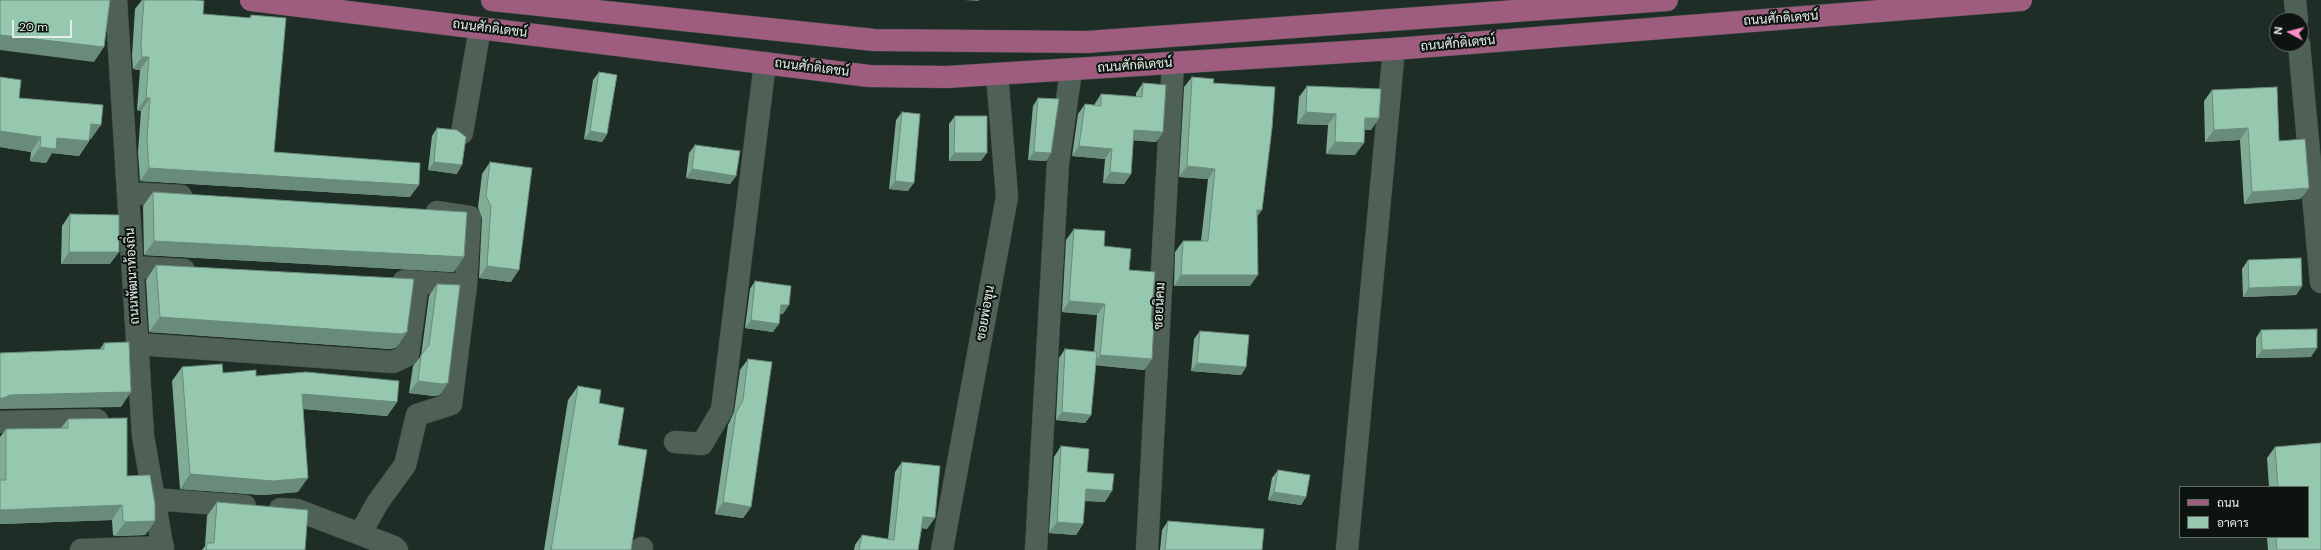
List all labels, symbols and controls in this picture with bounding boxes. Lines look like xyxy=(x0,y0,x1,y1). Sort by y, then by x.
street label: ถนนศักดิเดชน์ xyxy=(1743,9,1819,29)
scale bar xyxy=(14,12,74,38)
north arrow xyxy=(2269,12,2309,52)
street label: ถนนศักดิเดชน์ xyxy=(452,17,528,41)
text: 20 m xyxy=(19,19,48,35)
text: N xyxy=(2271,26,2286,35)
street label: ถนนศักดิเดชน์ xyxy=(1420,33,1496,55)
street label: ถนนศักดิเดชน์ xyxy=(774,56,850,80)
street label: ถนนศักดิเดชน์ xyxy=(1097,56,1173,76)
street label: ถนนพัฒนาท้องถิ่น xyxy=(123,227,143,325)
street label: ซอยนิคม xyxy=(1151,282,1169,330)
street label: ซอยพ่อขุน xyxy=(973,284,999,342)
legend xyxy=(2179,486,2309,538)
text: ถนน xyxy=(2217,495,2239,511)
text: อาคาร xyxy=(2217,515,2249,531)

